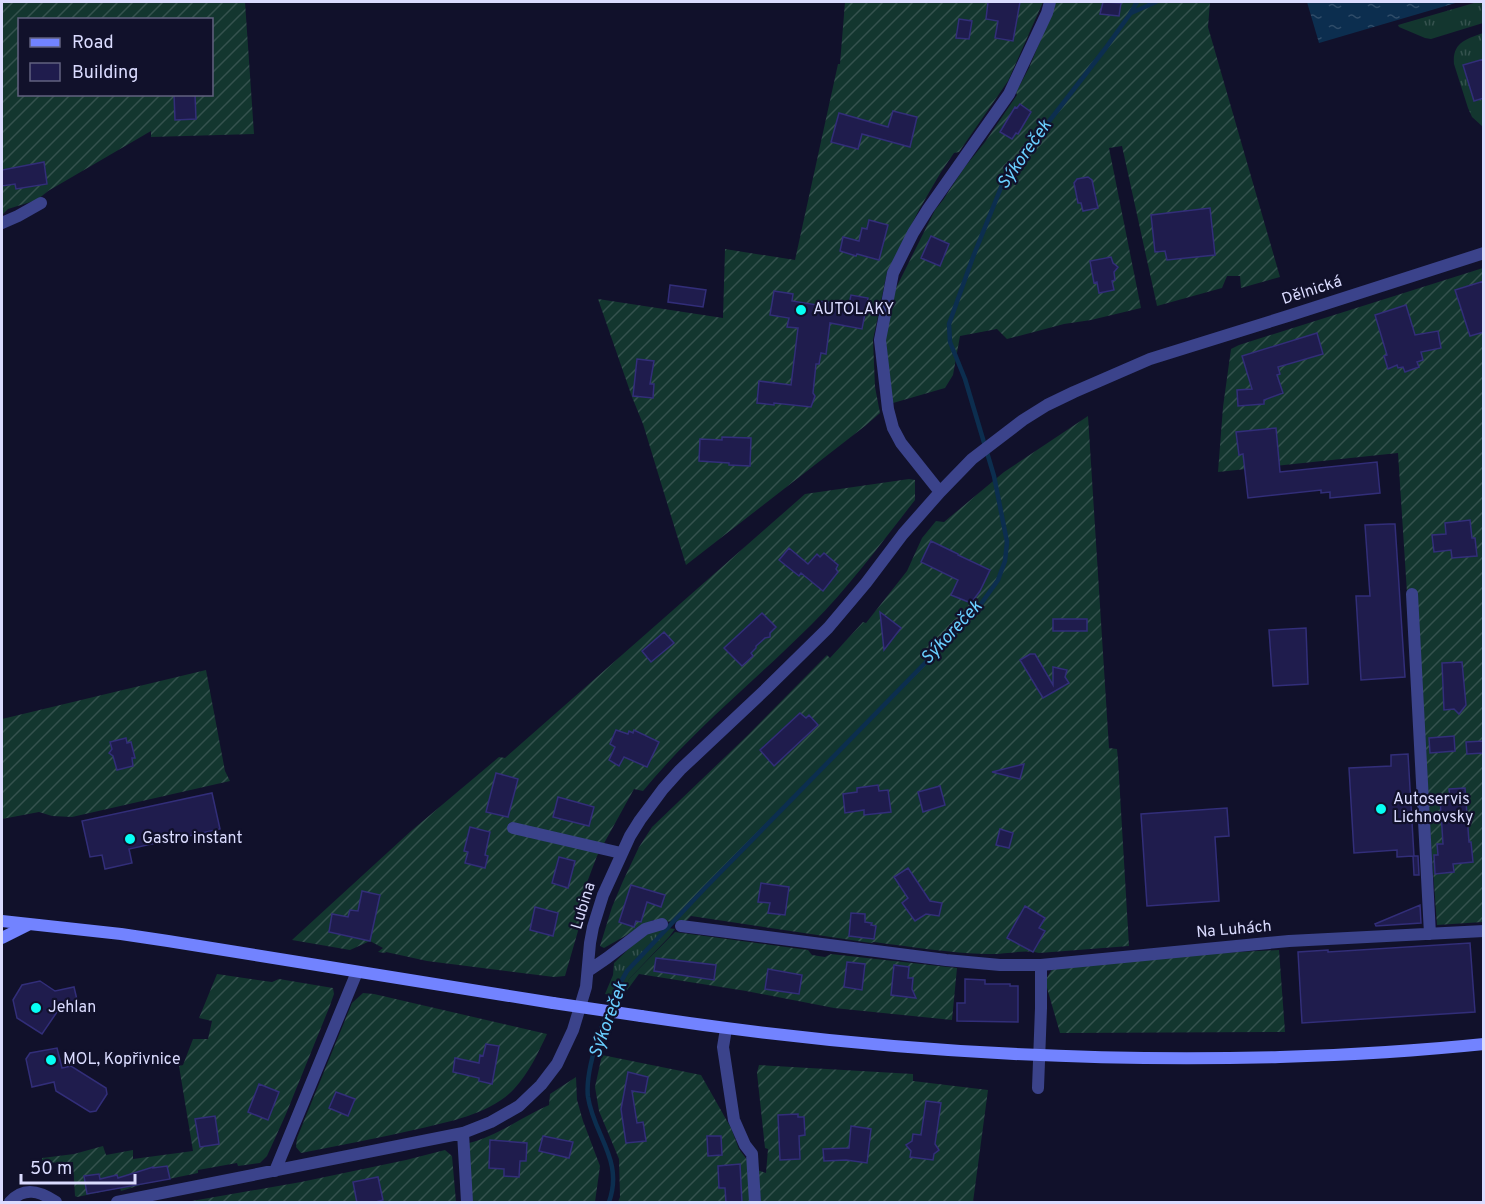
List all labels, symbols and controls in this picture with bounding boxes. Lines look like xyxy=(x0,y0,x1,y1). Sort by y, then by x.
legend xyxy=(18,18,213,96)
text: Road xyxy=(72,32,114,55)
text: Building xyxy=(72,62,138,85)
water label: Sýkoreček xyxy=(993,115,1058,194)
street label: Dělnická xyxy=(1280,272,1344,310)
place label: AUTOLAKY xyxy=(813,300,894,320)
marker: AUTOLAKY xyxy=(794,303,808,317)
water label: Sýkoreček xyxy=(916,595,988,670)
place label: Autoservis Lichnovsky xyxy=(1393,790,1473,828)
marker: Autoservis Lichnovsky xyxy=(1374,802,1388,816)
place label: Gastro instant xyxy=(142,829,242,849)
marker: Gastro instant xyxy=(123,832,137,846)
street label: Lubina xyxy=(567,880,601,932)
street label: Na Luhách xyxy=(1196,917,1272,943)
water label: Sýkoreček xyxy=(585,978,634,1062)
place label: Jehlan xyxy=(48,998,96,1018)
marker: Jehlan xyxy=(29,1001,43,1015)
place label: MOL, Kopřivnice xyxy=(63,1050,181,1070)
marker: MOL, Kopřivnice xyxy=(44,1053,58,1067)
scale bar xyxy=(21,1147,135,1185)
text: 50 m xyxy=(30,1158,72,1181)

